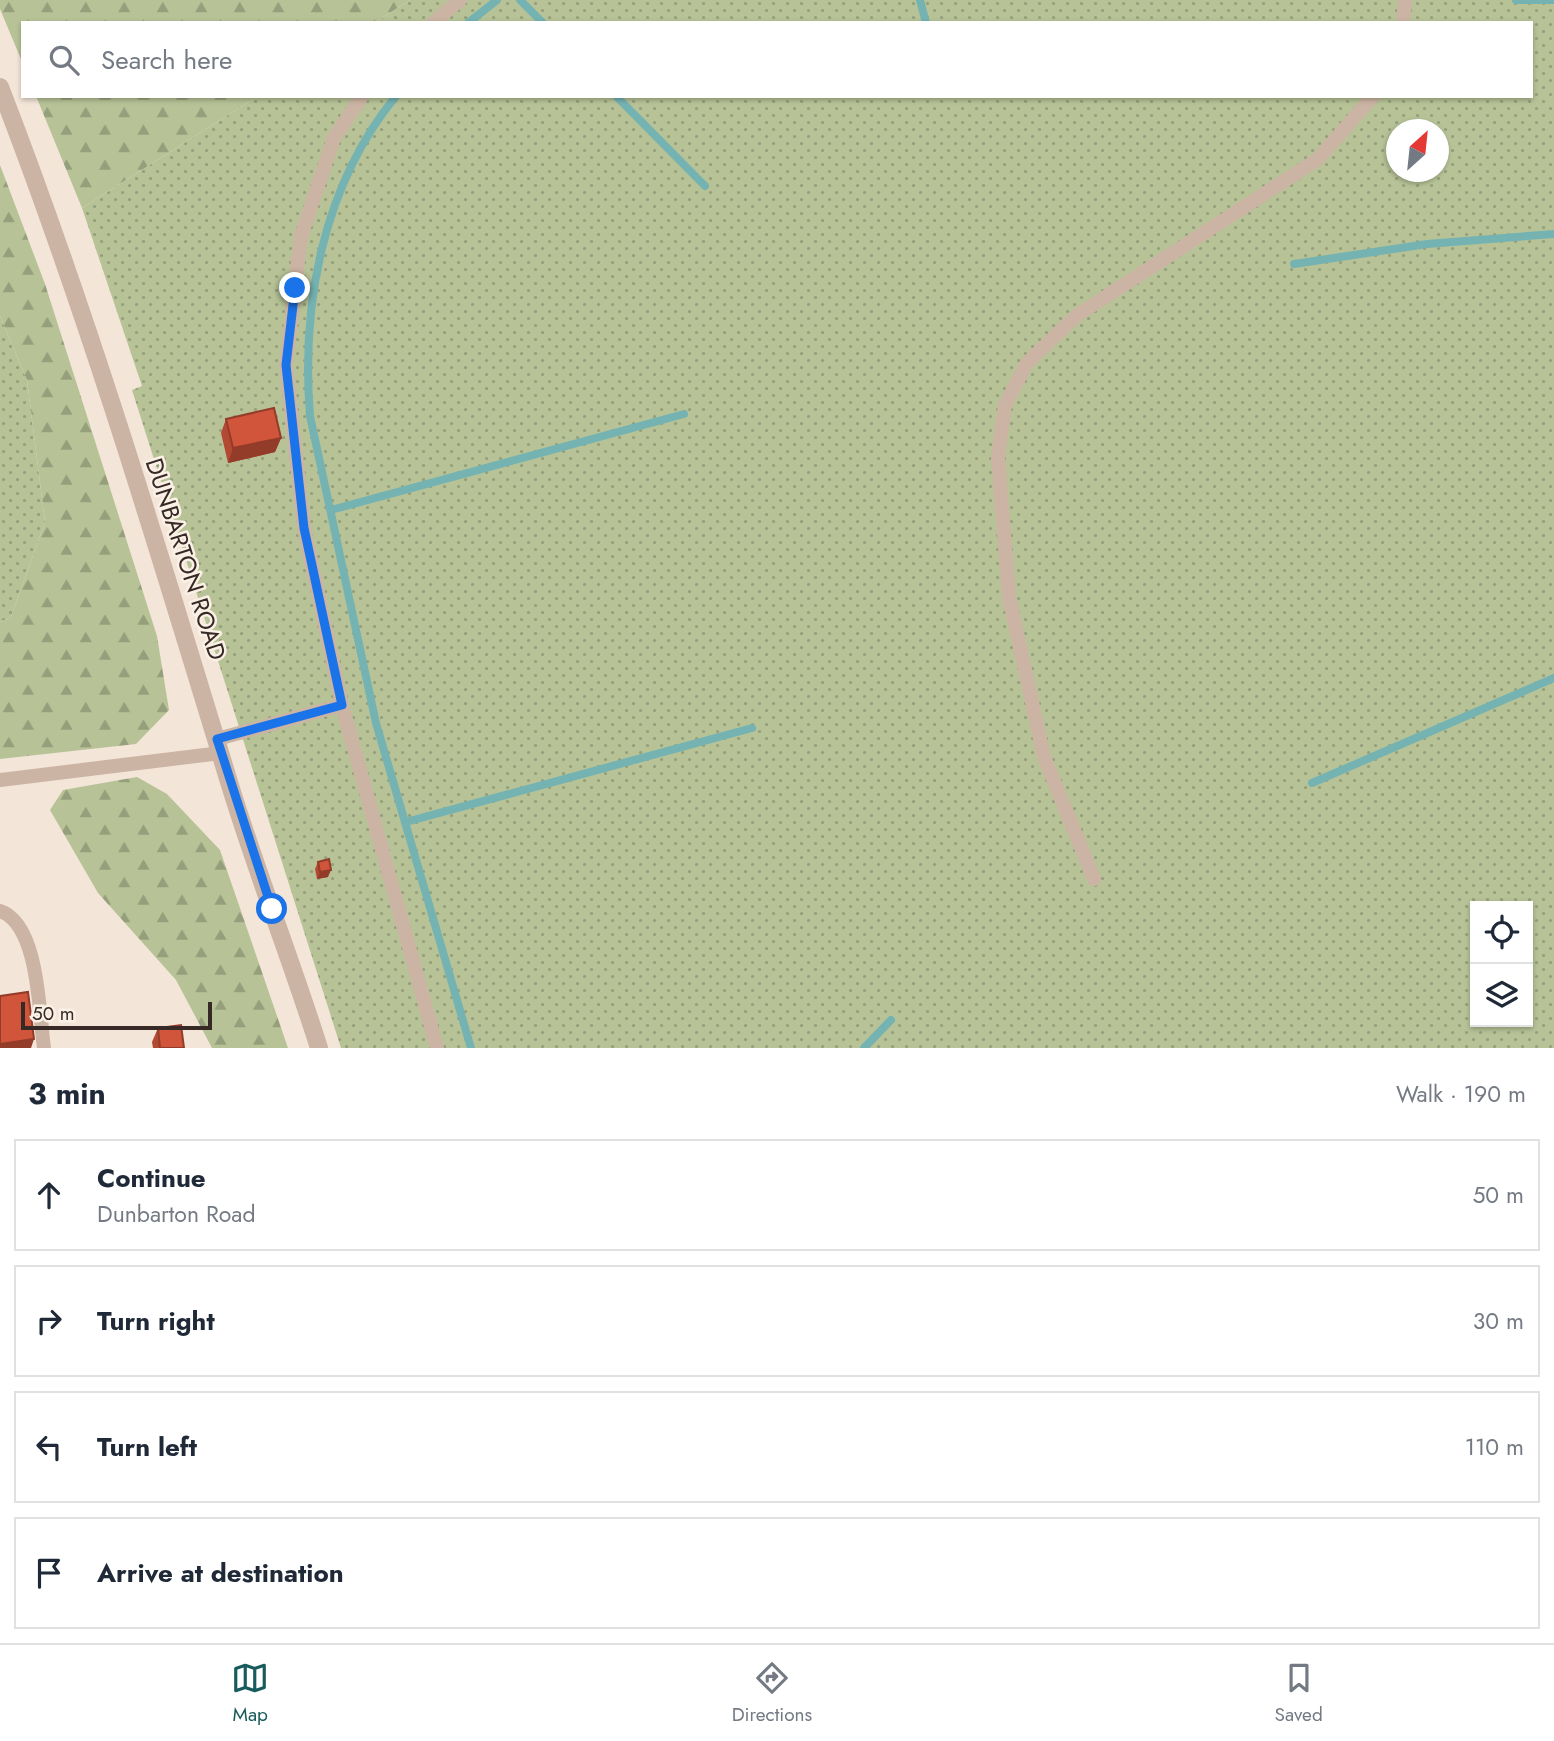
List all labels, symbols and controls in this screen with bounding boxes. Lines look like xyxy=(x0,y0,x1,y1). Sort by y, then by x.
search box xyxy=(21,21,1533,98)
icon: search xyxy=(45,41,83,79)
text: Search here xyxy=(101,41,233,79)
north arrow xyxy=(1386,119,1449,182)
route end xyxy=(279,272,310,303)
street label: DUNBARTON ROAD xyxy=(137,453,235,665)
route start xyxy=(256,893,287,924)
map controls xyxy=(1470,901,1533,1027)
button: locate xyxy=(1470,901,1533,964)
button: layers xyxy=(1470,964,1533,1027)
scale bar xyxy=(21,999,212,1031)
text: 50 m xyxy=(32,1000,75,1027)
text: 3 min xyxy=(28,1072,106,1115)
text: Walk · 190 m xyxy=(1396,1077,1526,1111)
text: Continue xyxy=(97,1159,206,1197)
icon: ahead xyxy=(30,1176,68,1214)
text: 50 m xyxy=(1472,1178,1524,1212)
text: Dunbarton Road xyxy=(97,1197,256,1231)
icon: right xyxy=(30,1302,68,1340)
text: Turn right xyxy=(97,1302,215,1340)
text: 30 m xyxy=(1473,1304,1524,1338)
icon: left xyxy=(30,1428,68,1466)
text: Turn left xyxy=(97,1428,197,1466)
text: 110 m xyxy=(1465,1430,1524,1464)
icon: arrive xyxy=(30,1554,68,1592)
text: Arrive at destination xyxy=(97,1554,344,1592)
tab: Map xyxy=(231,1659,269,1728)
tab: Directions xyxy=(732,1659,812,1728)
tab: Saved xyxy=(1275,1659,1323,1728)

